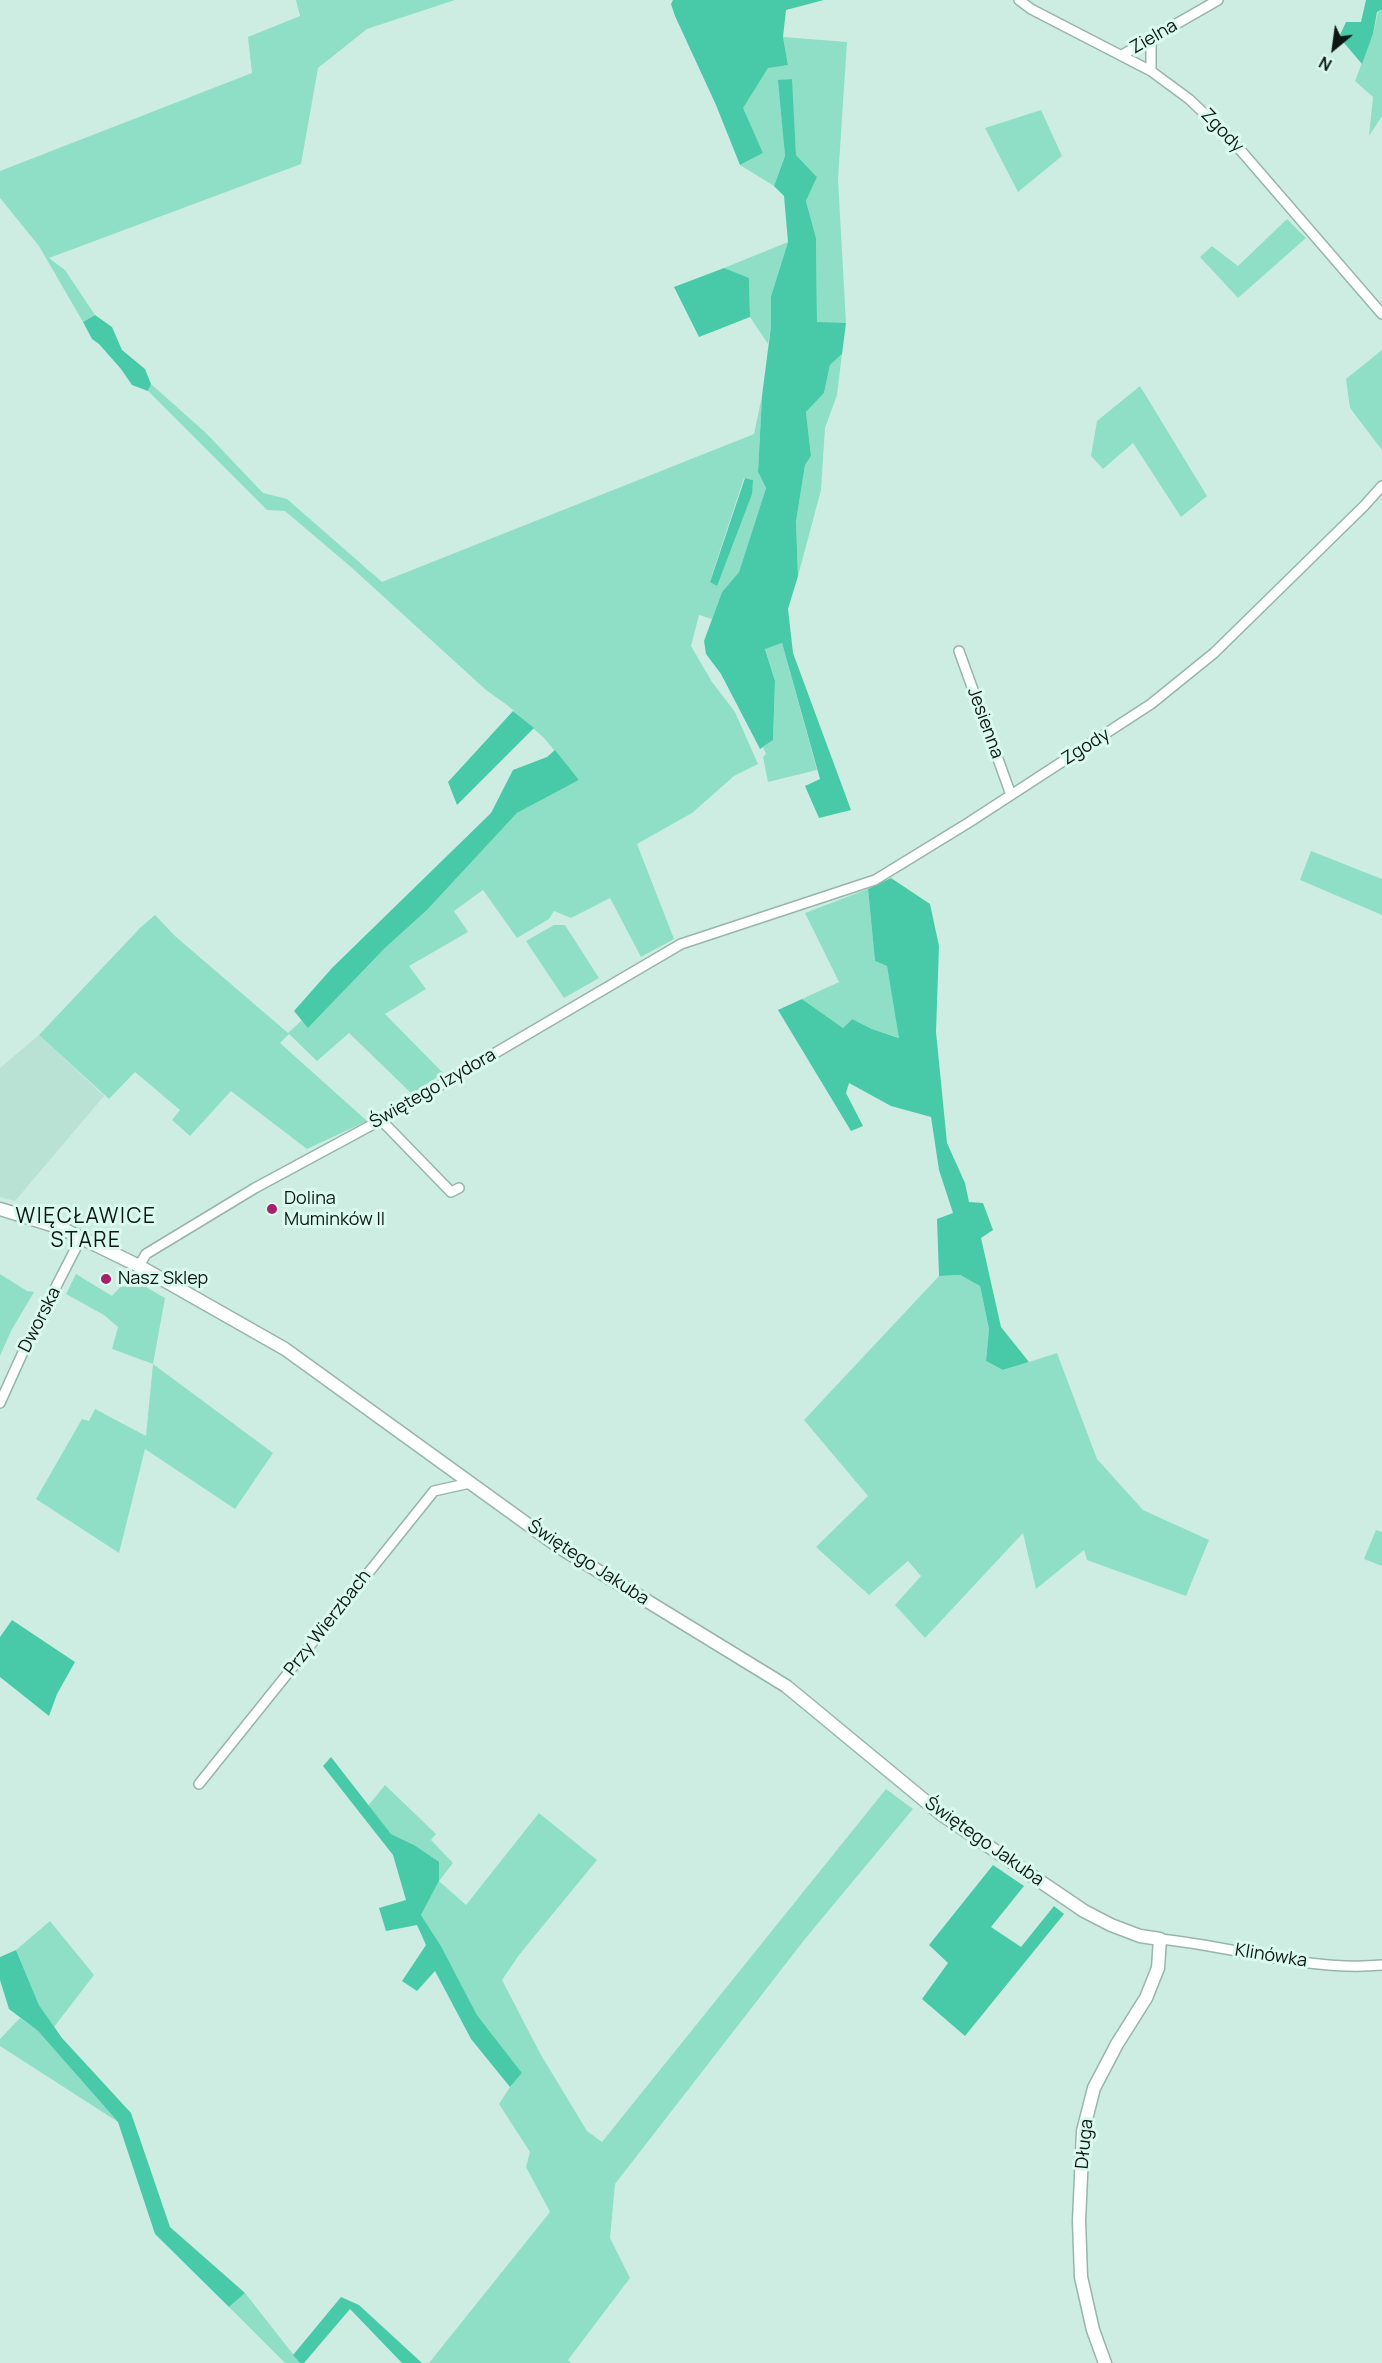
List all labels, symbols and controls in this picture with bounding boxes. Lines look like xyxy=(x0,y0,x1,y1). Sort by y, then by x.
street label: Zielna xyxy=(1127,15,1181,59)
north arrow xyxy=(1304,18,1364,78)
text: N xyxy=(1315,51,1336,76)
street label: Zgody xyxy=(1196,105,1248,157)
street label: Jesienna xyxy=(962,684,1008,762)
street label: Zgody xyxy=(1058,724,1114,770)
street label: Świętego Izydora xyxy=(366,1044,500,1134)
place label: Dolina Muminków II xyxy=(284,1188,385,1230)
marker: Dolina Muminków II xyxy=(265,1202,279,1216)
district label: WIĘCŁAWICE STARE xyxy=(16,1204,156,1254)
place label: Nasz Sklep xyxy=(118,1268,208,1290)
marker: Nasz Sklep xyxy=(99,1272,113,1286)
street label: Dworska xyxy=(14,1284,66,1356)
street label: Świętego Jakuba xyxy=(523,1516,653,1610)
street label: Przy Wierzbach xyxy=(280,1566,376,1680)
street label: Świętego Jakuba xyxy=(920,1793,1048,1891)
street label: Klinówka xyxy=(1233,1940,1309,1972)
street label: Długa xyxy=(1072,2118,1098,2170)

